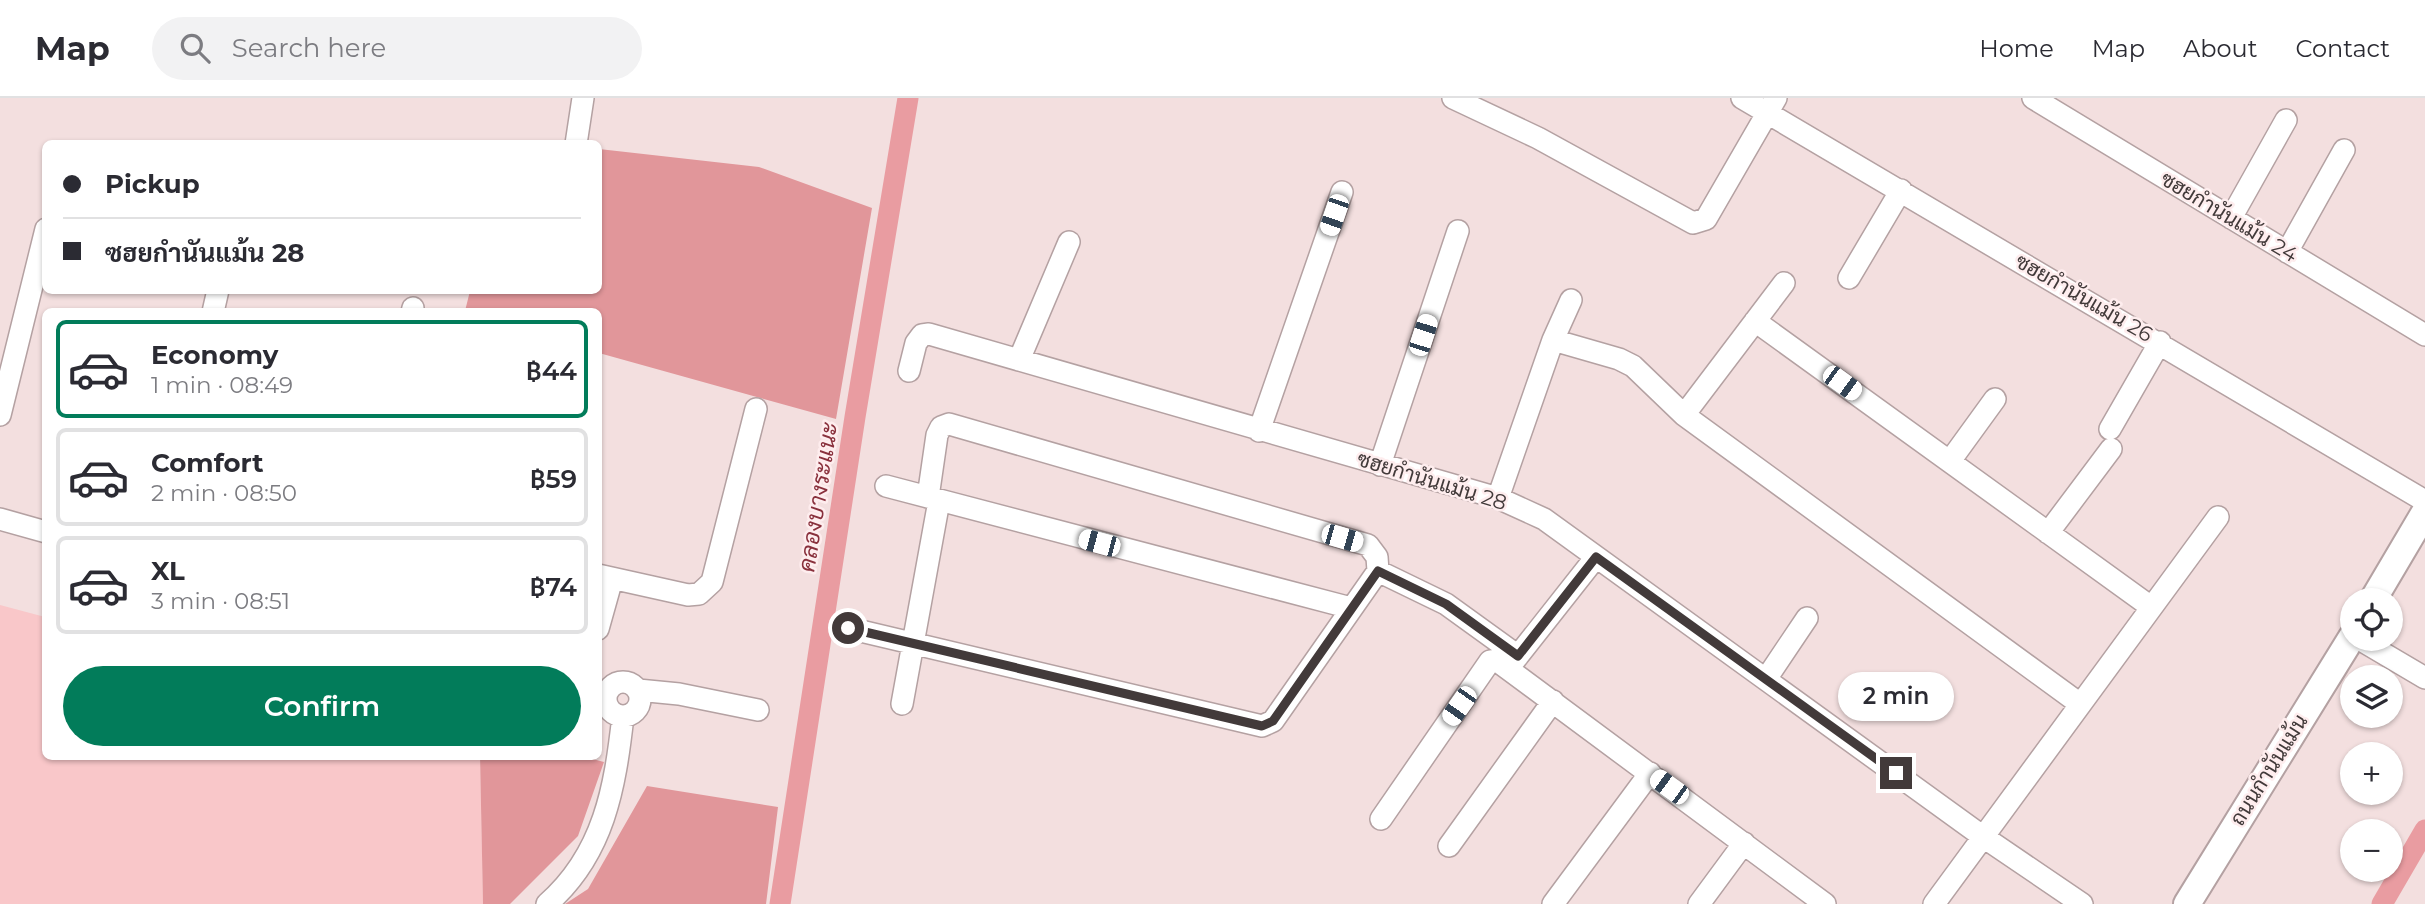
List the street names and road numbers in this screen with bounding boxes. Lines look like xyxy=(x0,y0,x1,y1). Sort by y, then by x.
street label: ซฮยกำนันแม้น 24 xyxy=(2156,166,2302,267)
street label: ซฮยกำนันแม้น 26 xyxy=(2011,248,2158,347)
street label: ซฮยกำนันแม้น 28 xyxy=(1354,446,1510,515)
street label: ถนนกำนันแม้น xyxy=(2224,710,2313,830)

